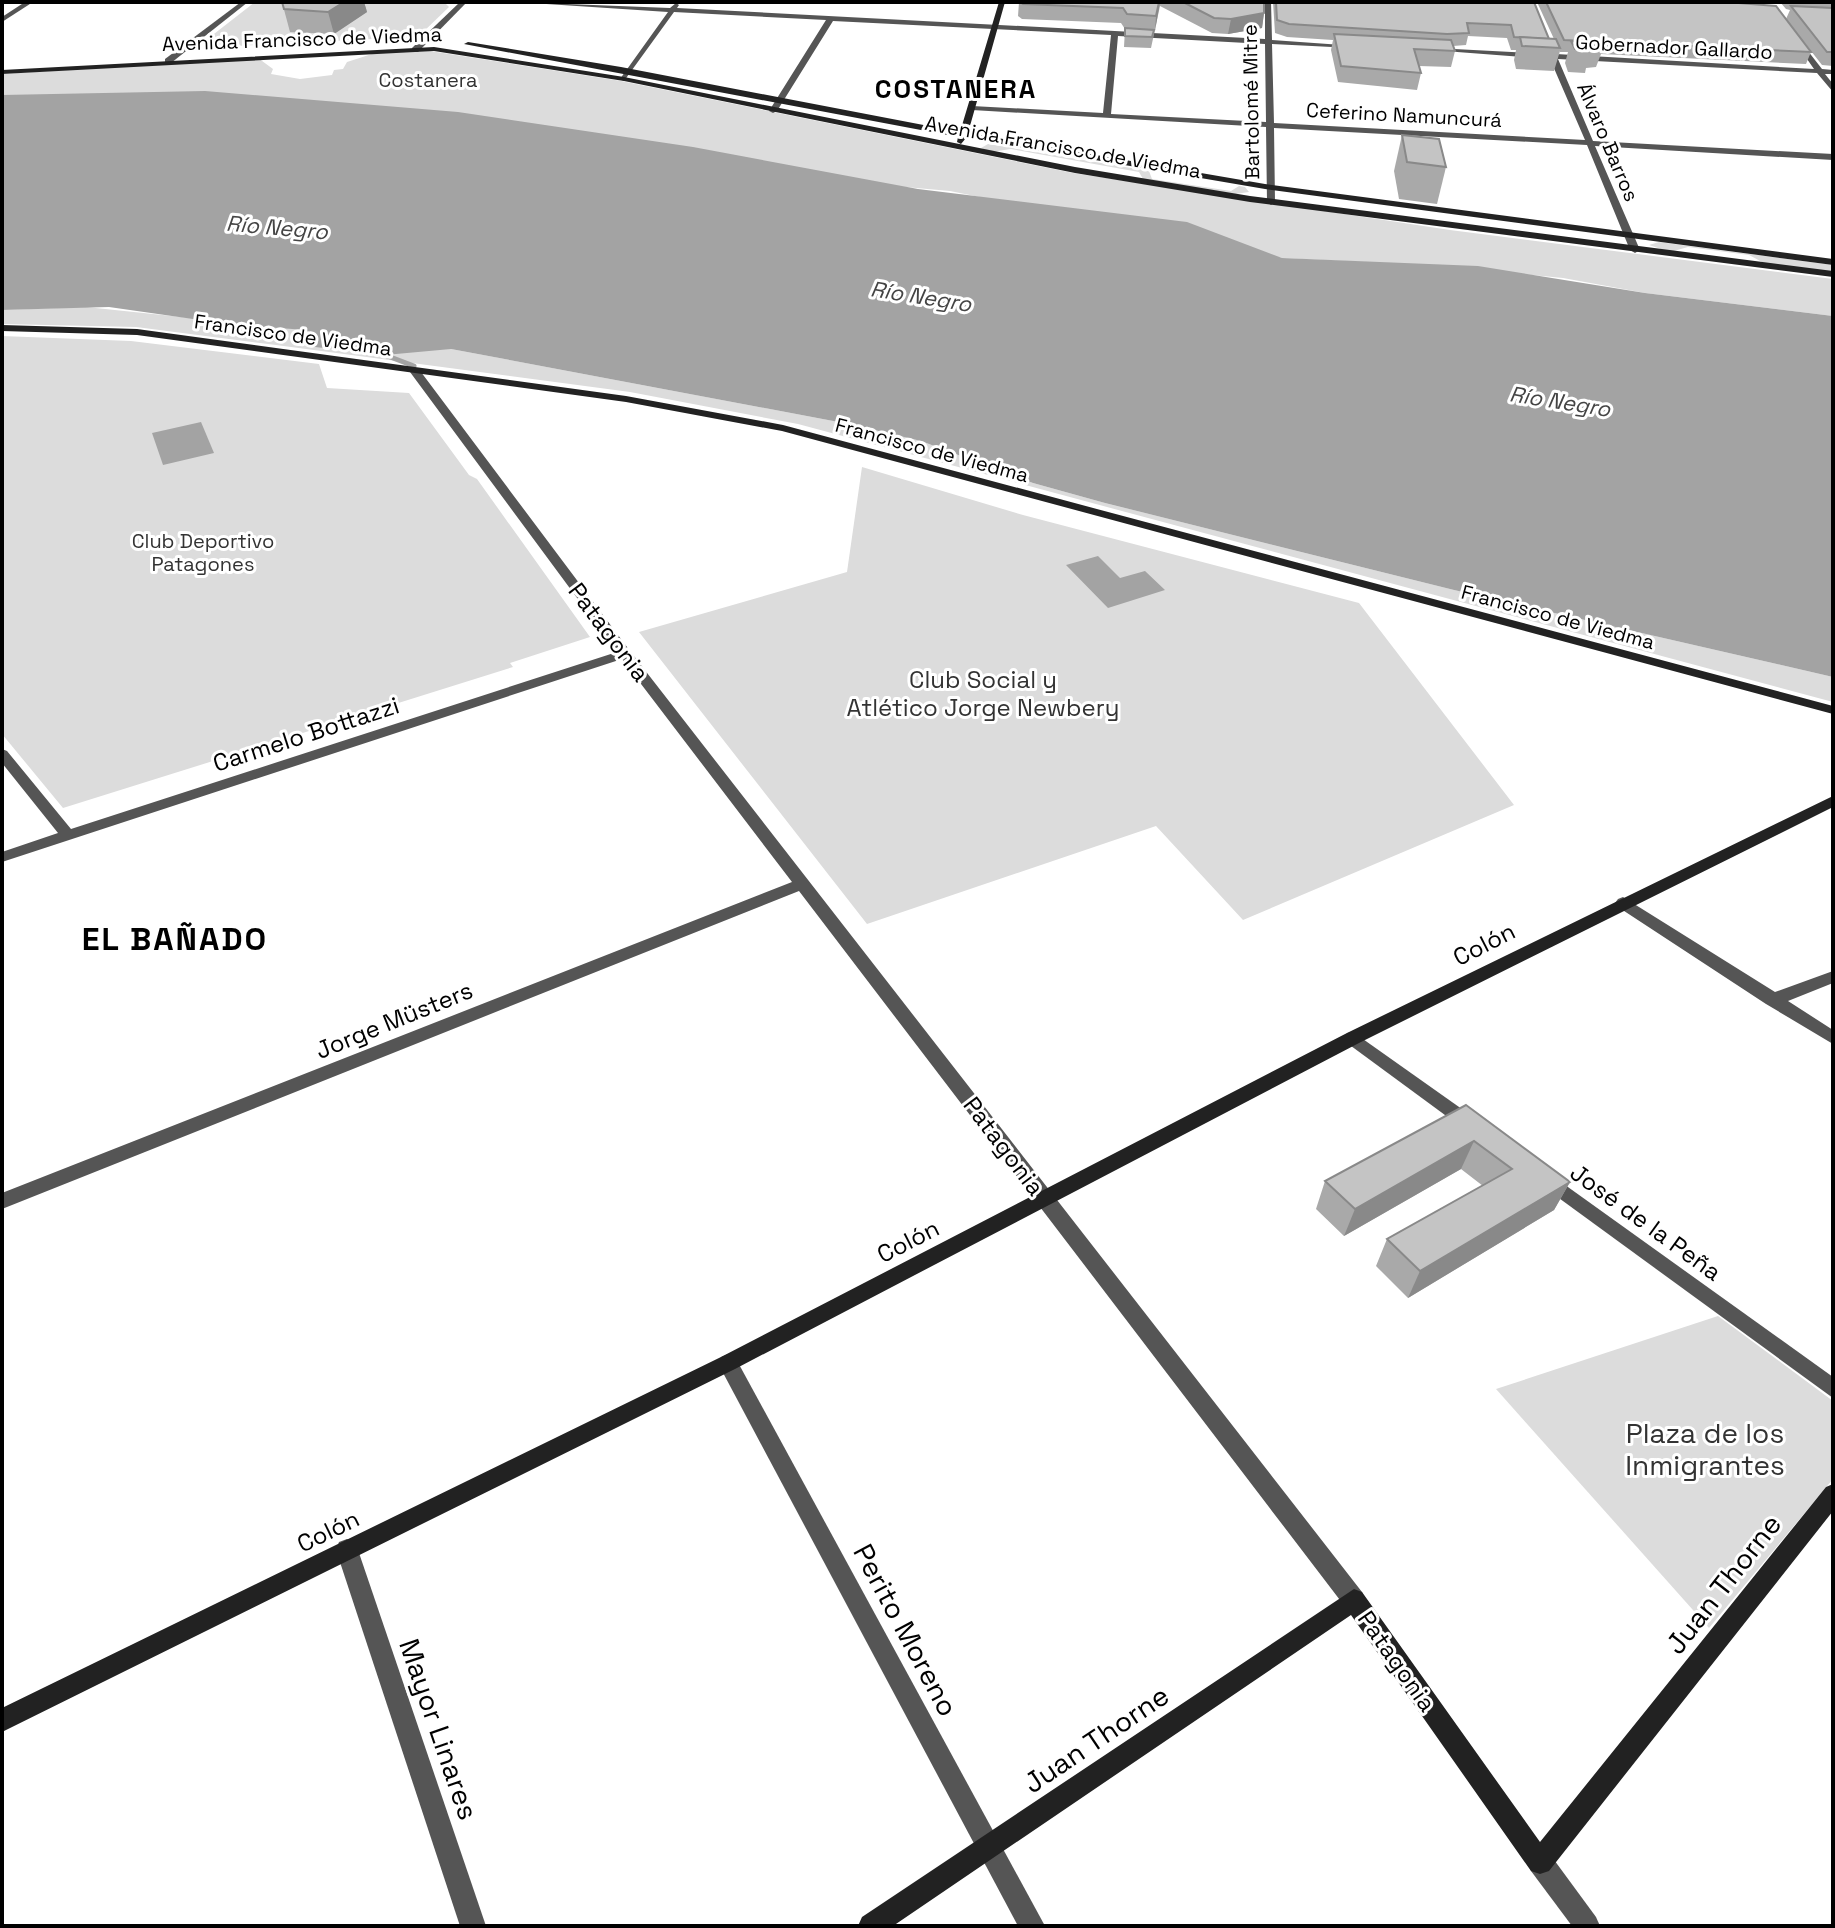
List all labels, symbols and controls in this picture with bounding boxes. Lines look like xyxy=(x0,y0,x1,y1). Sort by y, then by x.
street label: Avenida Francisco de Viedma xyxy=(162,21,442,57)
street label: Bartolomé Mitre xyxy=(1237,24,1265,180)
street label: Gobernador Gallardo xyxy=(1575,29,1773,65)
park label: Costanera xyxy=(379,67,477,93)
district label: COSTANERA xyxy=(875,72,1037,106)
street label: Álvaro Barros xyxy=(1571,79,1645,205)
street label: Ceferino Namuncurá xyxy=(1305,97,1503,133)
street label: Avenida Francisco de Viedma xyxy=(923,110,1203,184)
water label: Río Negro xyxy=(225,209,330,246)
water label: Río Negro xyxy=(869,274,975,318)
street label: Francisco de Viedma xyxy=(193,308,393,362)
water label: Río Negro xyxy=(1508,379,1614,423)
street label: Francisco de Viedma xyxy=(833,412,1031,488)
park label: Club Deportivo Patagones xyxy=(132,528,274,577)
street label: Patagonia xyxy=(562,576,656,688)
street label: Francisco de Viedma xyxy=(1459,579,1657,655)
park label: Club Social y Atlético Jorge Newbery xyxy=(847,664,1119,723)
street label: Carmelo Bottazzi xyxy=(209,689,403,779)
street label: Colón xyxy=(1448,915,1520,973)
district label: EL BAÑADO xyxy=(82,919,268,959)
street label: Jorge Müsters xyxy=(311,974,477,1066)
street label: Patagonia xyxy=(957,1090,1051,1202)
street label: José de la Peña xyxy=(1564,1157,1728,1288)
street label: Colón xyxy=(872,1212,944,1270)
park label: Plaza de los Inmigrantes xyxy=(1625,1415,1785,1483)
street label: Colón xyxy=(292,1503,364,1559)
street label: Juan Thorne xyxy=(1657,1507,1789,1661)
street label: Perito Moreno xyxy=(846,1538,966,1722)
street label: Patagonia xyxy=(1351,1604,1443,1718)
street label: Mayor Linares xyxy=(391,1634,487,1824)
street label: Juan Thorne xyxy=(1016,1677,1176,1801)

